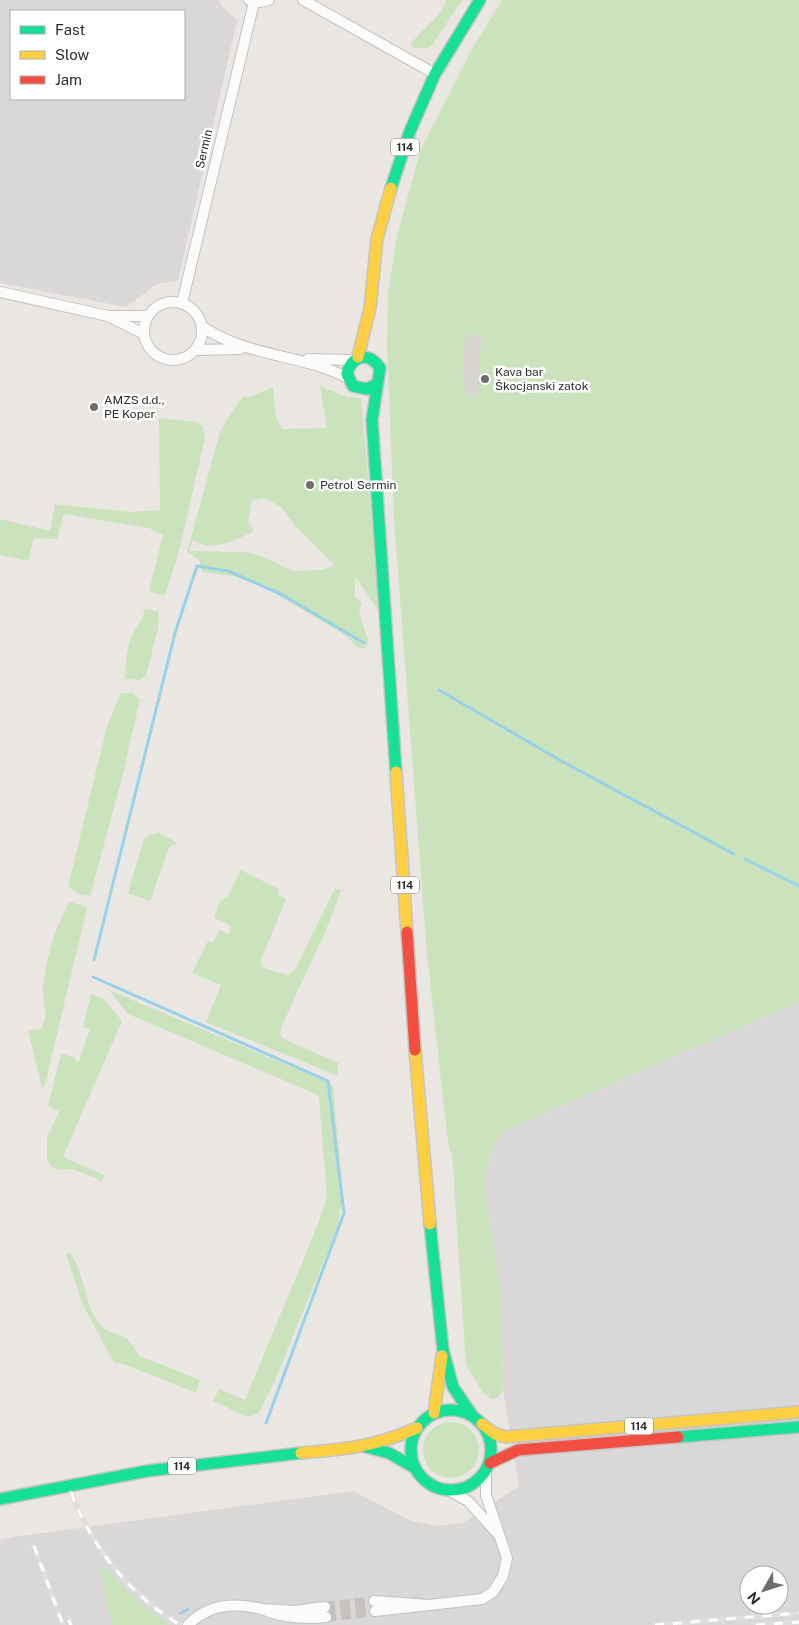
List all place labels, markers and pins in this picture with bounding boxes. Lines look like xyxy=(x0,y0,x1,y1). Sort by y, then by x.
place label: Kava bar Škocjanski zatok xyxy=(495,365,589,393)
marker: Kava bar Škocjanski zatok xyxy=(479,373,491,385)
place label: AMZS d.d., PE Koper xyxy=(104,393,165,421)
marker: AMZS d.d., PE Koper xyxy=(88,401,100,413)
place label: Petrol Sermin xyxy=(320,478,397,492)
marker: Petrol Sermin xyxy=(304,479,316,491)

